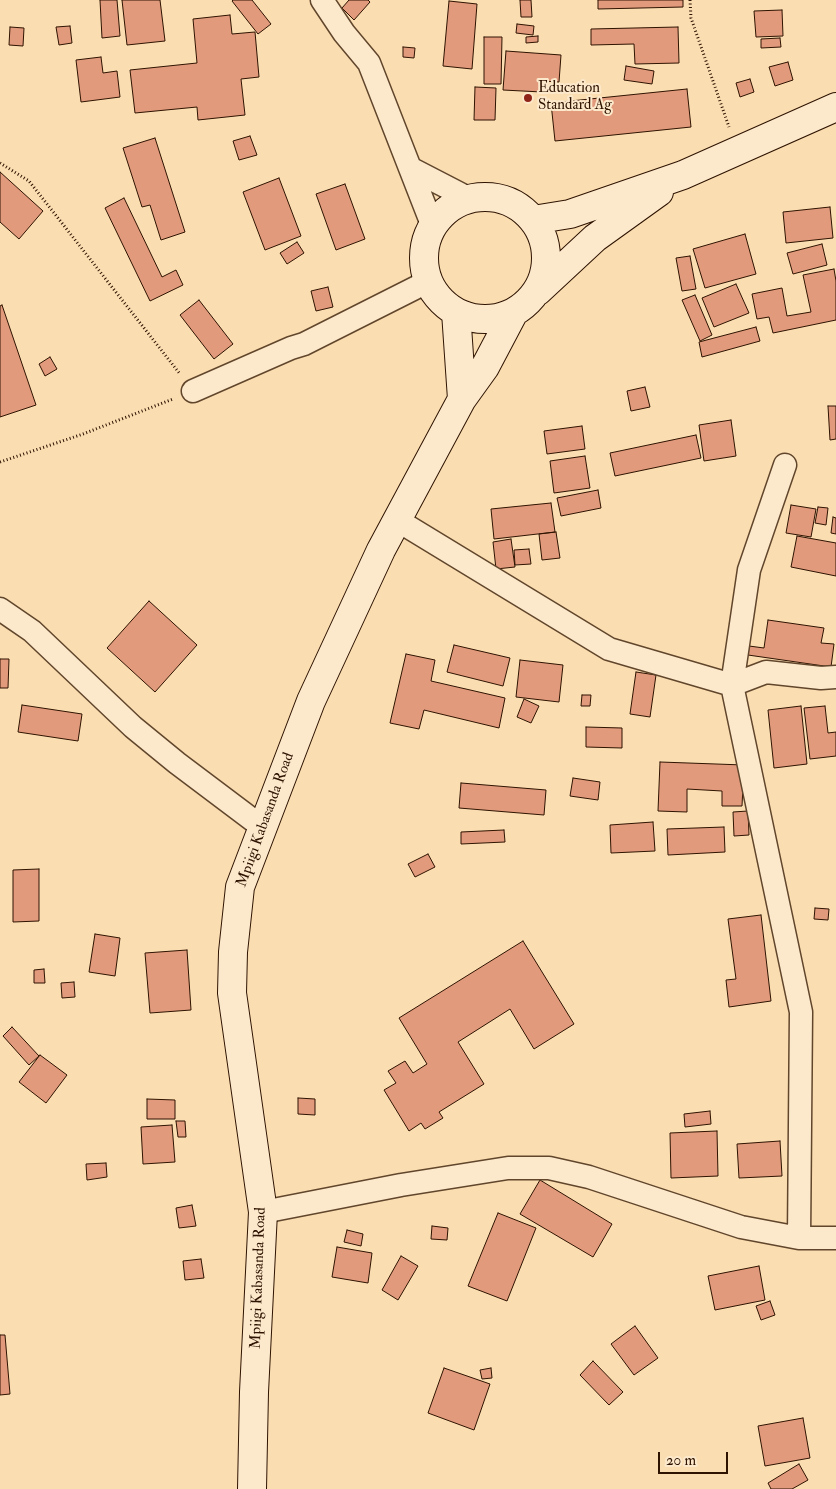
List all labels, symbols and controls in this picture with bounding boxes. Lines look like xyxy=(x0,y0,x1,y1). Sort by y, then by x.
place label: Education Standard Ag xyxy=(538,80,612,115)
marker: Education Standard Ag xyxy=(522,92,534,104)
street label: Mpiigi Kabasanda Road xyxy=(233,750,299,890)
street label: Mpiigi Kabasanda Road xyxy=(248,1207,270,1349)
scale bar xyxy=(661,1442,731,1474)
text: 20 m xyxy=(666,1451,696,1470)

